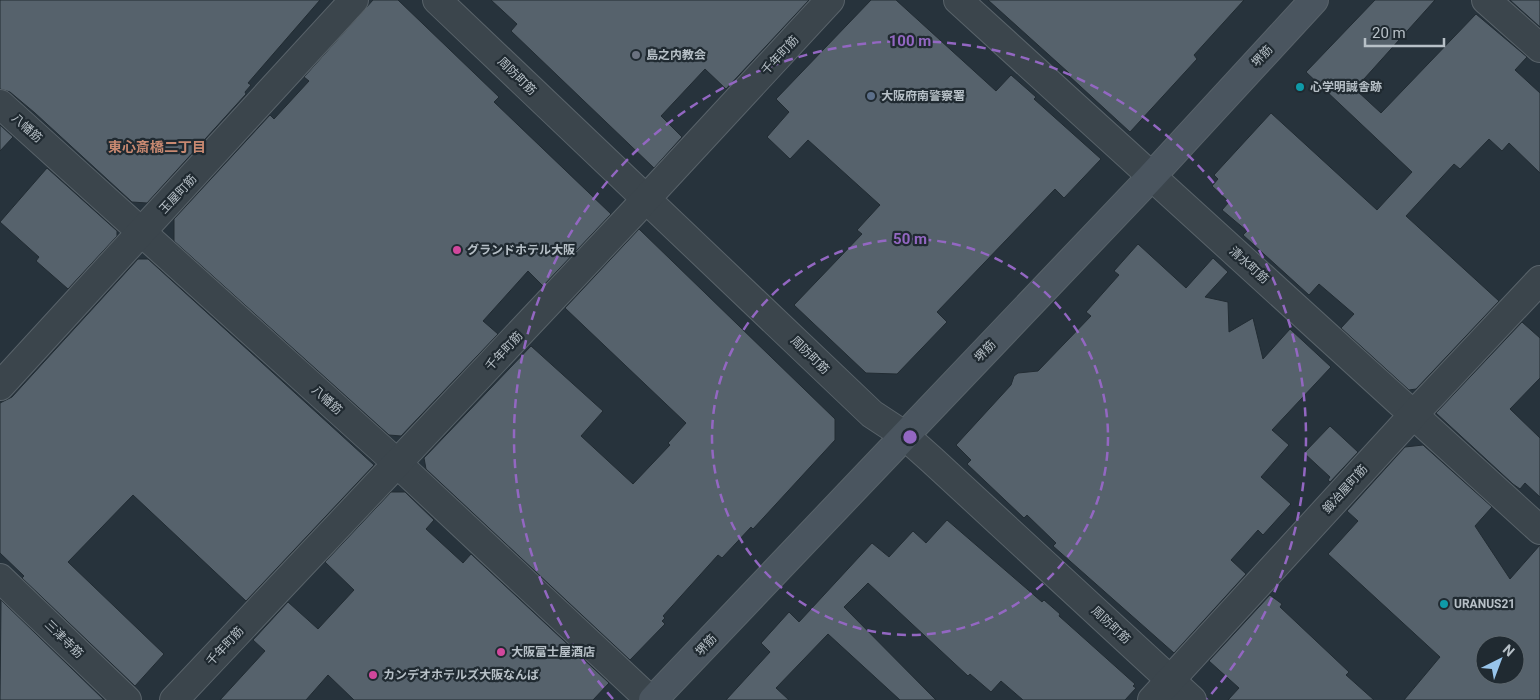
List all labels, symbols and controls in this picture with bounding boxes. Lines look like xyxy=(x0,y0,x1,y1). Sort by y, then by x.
scale bar xyxy=(1365,15,1444,47)
text: 20 m xyxy=(1372,24,1406,42)
text: 100 m xyxy=(889,32,931,50)
street label: 千年町筋 xyxy=(759,33,801,77)
street label: 堺筋 xyxy=(1249,42,1275,70)
place label: 島之内教会 xyxy=(646,48,706,62)
marker: 島之内教会 xyxy=(630,49,642,61)
street label: 周防町筋 xyxy=(495,54,539,98)
place label: 心学明誠舎跡 xyxy=(1310,80,1382,94)
marker: 心学明誠舎跡 xyxy=(1294,81,1306,93)
place label: 大阪府南警察署 xyxy=(881,89,965,103)
marker: 大阪府南警察署 xyxy=(865,90,877,102)
street label: 八幡筋 xyxy=(9,111,45,145)
district label: 東心斎橋二丁目 xyxy=(108,139,206,155)
street label: 玉屋町筋 xyxy=(157,172,199,216)
text: 50 m xyxy=(893,230,927,248)
place label: グランドホテル大阪 xyxy=(467,243,575,257)
marker: グランドホテル大阪 xyxy=(451,244,463,256)
street label: 清水町筋 xyxy=(1226,244,1272,286)
street label: 千年町筋 xyxy=(483,329,525,373)
street label: 周防町筋 xyxy=(788,333,832,377)
street label: 堺筋 xyxy=(972,337,998,365)
street label: 八幡筋 xyxy=(309,383,345,417)
centre of rings xyxy=(901,428,919,446)
street label: 鍛冶屋町筋 xyxy=(1320,462,1370,516)
place label: URANUS21 xyxy=(1454,597,1515,611)
marker: URANUS21 xyxy=(1438,598,1450,610)
street label: 周防町筋 xyxy=(1089,604,1133,646)
street label: 三津寺筋 xyxy=(42,617,86,661)
street label: 千年町筋 xyxy=(204,624,246,668)
street label: 堺筋 xyxy=(693,631,719,659)
north arrow xyxy=(1475,635,1525,685)
text: N xyxy=(1500,641,1518,660)
place label: 大阪富士屋酒店 xyxy=(511,645,595,659)
marker: 大阪富士屋酒店 xyxy=(495,646,507,658)
place label: カンデオホテルズ大阪なんば xyxy=(383,668,539,682)
marker: カンデオホテルズ大阪なんば xyxy=(367,669,379,681)

